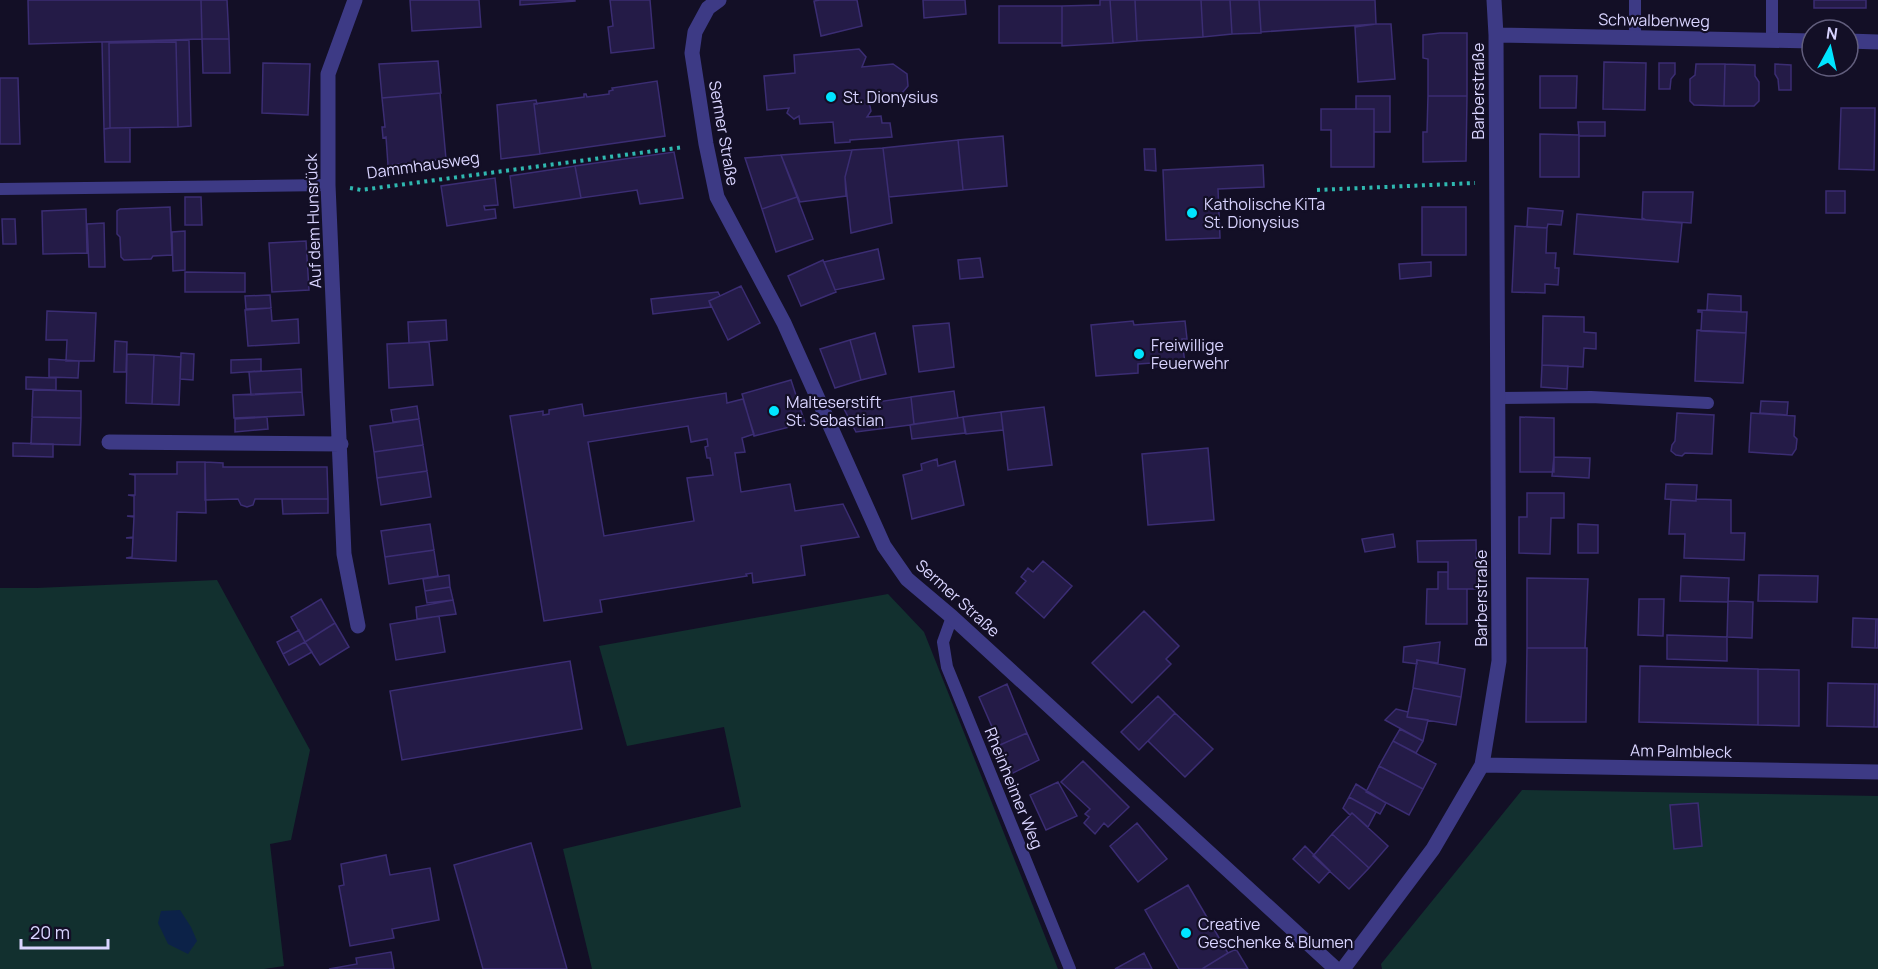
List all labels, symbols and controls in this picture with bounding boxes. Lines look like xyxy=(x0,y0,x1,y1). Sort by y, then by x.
street label: Schwalbenweg xyxy=(1598,8,1710,32)
north arrow xyxy=(1800,18,1860,78)
text: N xyxy=(1825,21,1839,45)
street label: Barberstraße xyxy=(1467,43,1489,139)
street label: Sermer Straße xyxy=(704,79,744,187)
place label: St. Dionysius xyxy=(843,86,938,108)
marker: St. Dionysius xyxy=(824,90,838,104)
street label: Dammhausweg xyxy=(365,146,481,184)
street label: Auf dem Hunsrück xyxy=(300,152,326,288)
place label: Katholische KiTa St. Dionysius xyxy=(1204,193,1325,233)
marker: Katholische KiTa St. Dionysius xyxy=(1185,206,1199,220)
place label: Freiwillige Feuerwehr xyxy=(1151,334,1230,374)
marker: Freiwillige Feuerwehr xyxy=(1132,347,1146,361)
place label: Malteserstift St. Sebastian xyxy=(786,391,884,431)
marker: Malteserstift St. Sebastian xyxy=(767,404,781,418)
street label: Barberstraße xyxy=(1470,550,1492,646)
street label: Sermer Straße xyxy=(911,554,1005,642)
street label: Rheinheimer Weg xyxy=(980,724,1048,852)
street label: Am Palmbleck xyxy=(1630,739,1733,763)
scale bar xyxy=(21,912,108,950)
place label: Creative Geschenke & Blumen xyxy=(1198,913,1353,953)
text: 20 m xyxy=(30,920,70,944)
marker: Creative Geschenke & Blumen xyxy=(1179,926,1193,940)

